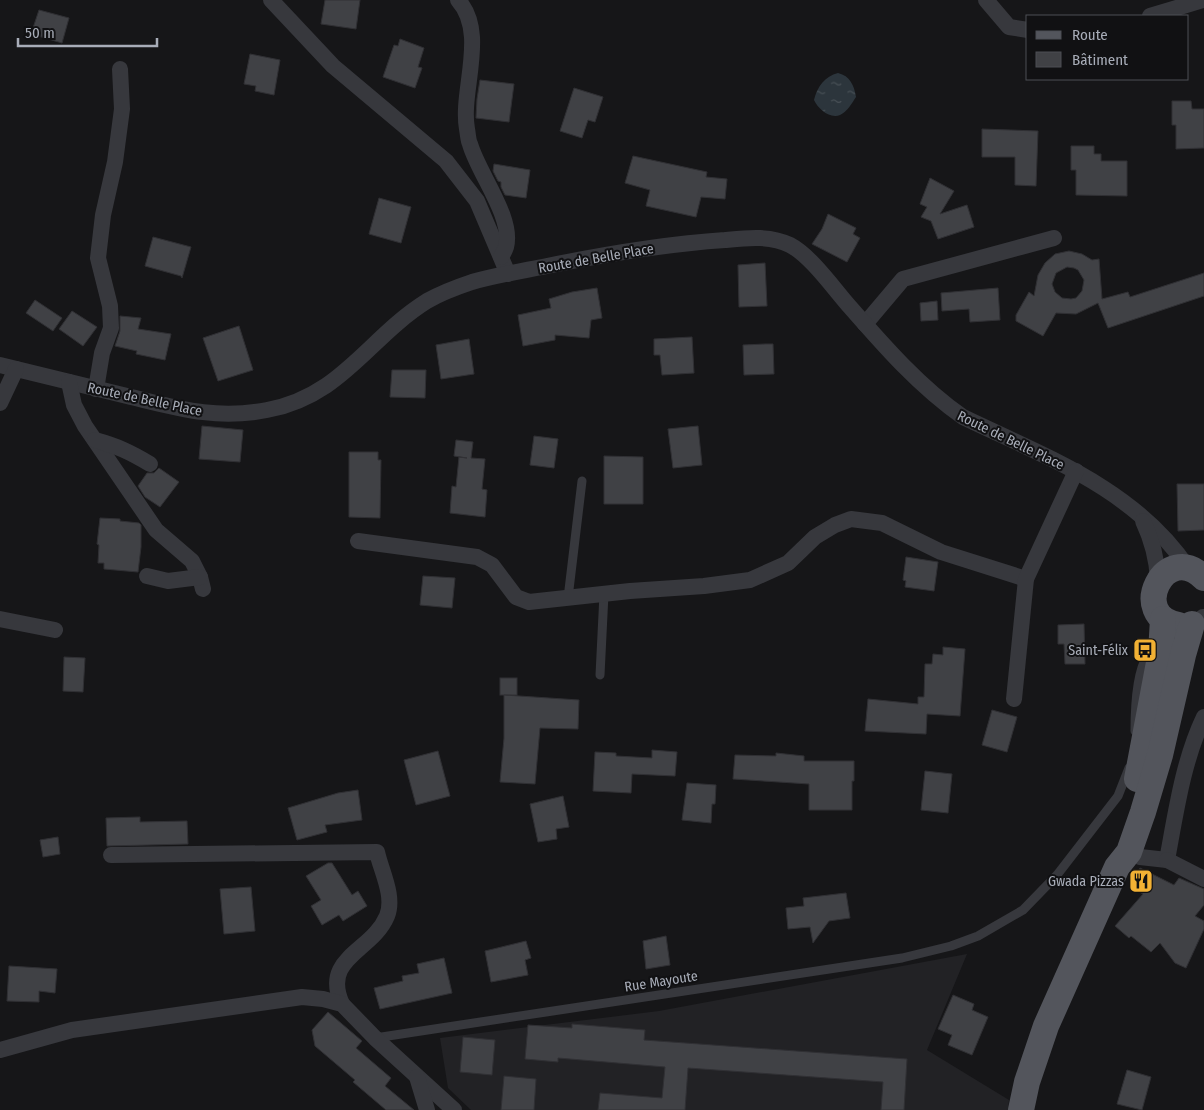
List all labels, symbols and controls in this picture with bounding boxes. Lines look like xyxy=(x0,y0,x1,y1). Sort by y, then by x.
scale bar xyxy=(18,15,156,47)
legend xyxy=(1026,15,1189,80)
text: 50 m xyxy=(25,24,55,42)
text: Route xyxy=(1072,26,1108,44)
text: Bâtiment xyxy=(1072,51,1128,69)
street label: Route de Belle Place xyxy=(537,240,655,277)
street label: Route de Belle Place xyxy=(86,379,204,420)
street label: Route de Belle Place xyxy=(955,407,1067,474)
bus stop icon: Saint-Félix xyxy=(1132,637,1158,663)
place label: Saint-Félix xyxy=(1068,642,1129,659)
restaurant icon: Gwada Pizzas xyxy=(1128,868,1154,894)
place label: Gwada Pizzas xyxy=(1048,873,1124,890)
street label: Rue Mayoute xyxy=(623,967,699,996)

